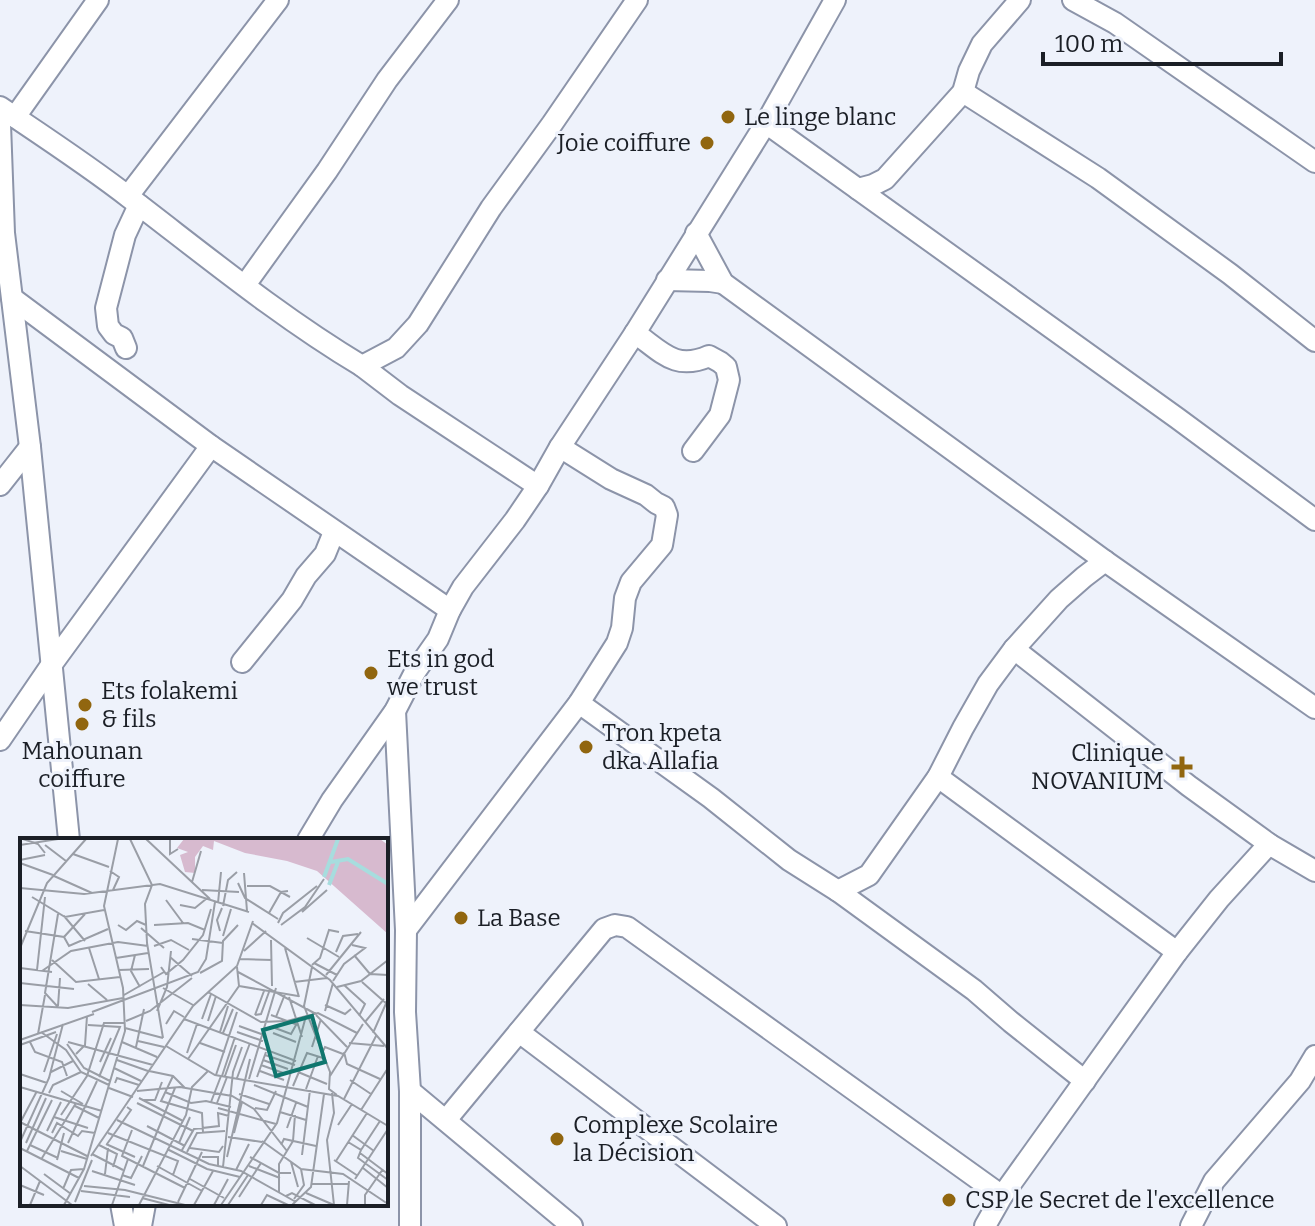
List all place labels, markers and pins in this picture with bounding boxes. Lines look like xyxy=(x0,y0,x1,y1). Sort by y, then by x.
place label: Le linge blanc xyxy=(744,103,896,131)
marker: Le linge blanc xyxy=(719,108,737,126)
place label: Joie coiffure xyxy=(556,129,691,157)
marker: Joie coiffure xyxy=(698,134,716,152)
place label: Ets in god we trust xyxy=(386,645,495,701)
marker: Ets in god we trust xyxy=(362,664,380,682)
place label: Ets folakemi & fils xyxy=(101,677,238,733)
marker: Ets folakemi & fils xyxy=(76,696,94,714)
marker: Mahounan coiffure xyxy=(73,715,91,733)
place label: Tron kpeta dka Allafia xyxy=(602,719,722,775)
place label: Mahounan coiffure xyxy=(21,737,143,793)
marker: Tron kpeta dka Allafia xyxy=(577,738,595,756)
place label: Clinique NOVANIUM xyxy=(1031,739,1164,795)
marker: Clinique NOVANIUM xyxy=(1171,756,1193,778)
place label: La Base xyxy=(477,904,561,932)
marker: La Base xyxy=(452,909,470,927)
place label: Complexe Scolaire la Décision xyxy=(573,1111,778,1167)
marker: Complexe Scolaire la Décision xyxy=(548,1130,566,1148)
place label: CSP le Secret de l'excellence xyxy=(965,1186,1275,1214)
marker: CSP le Secret de l'excellence xyxy=(940,1191,958,1209)

